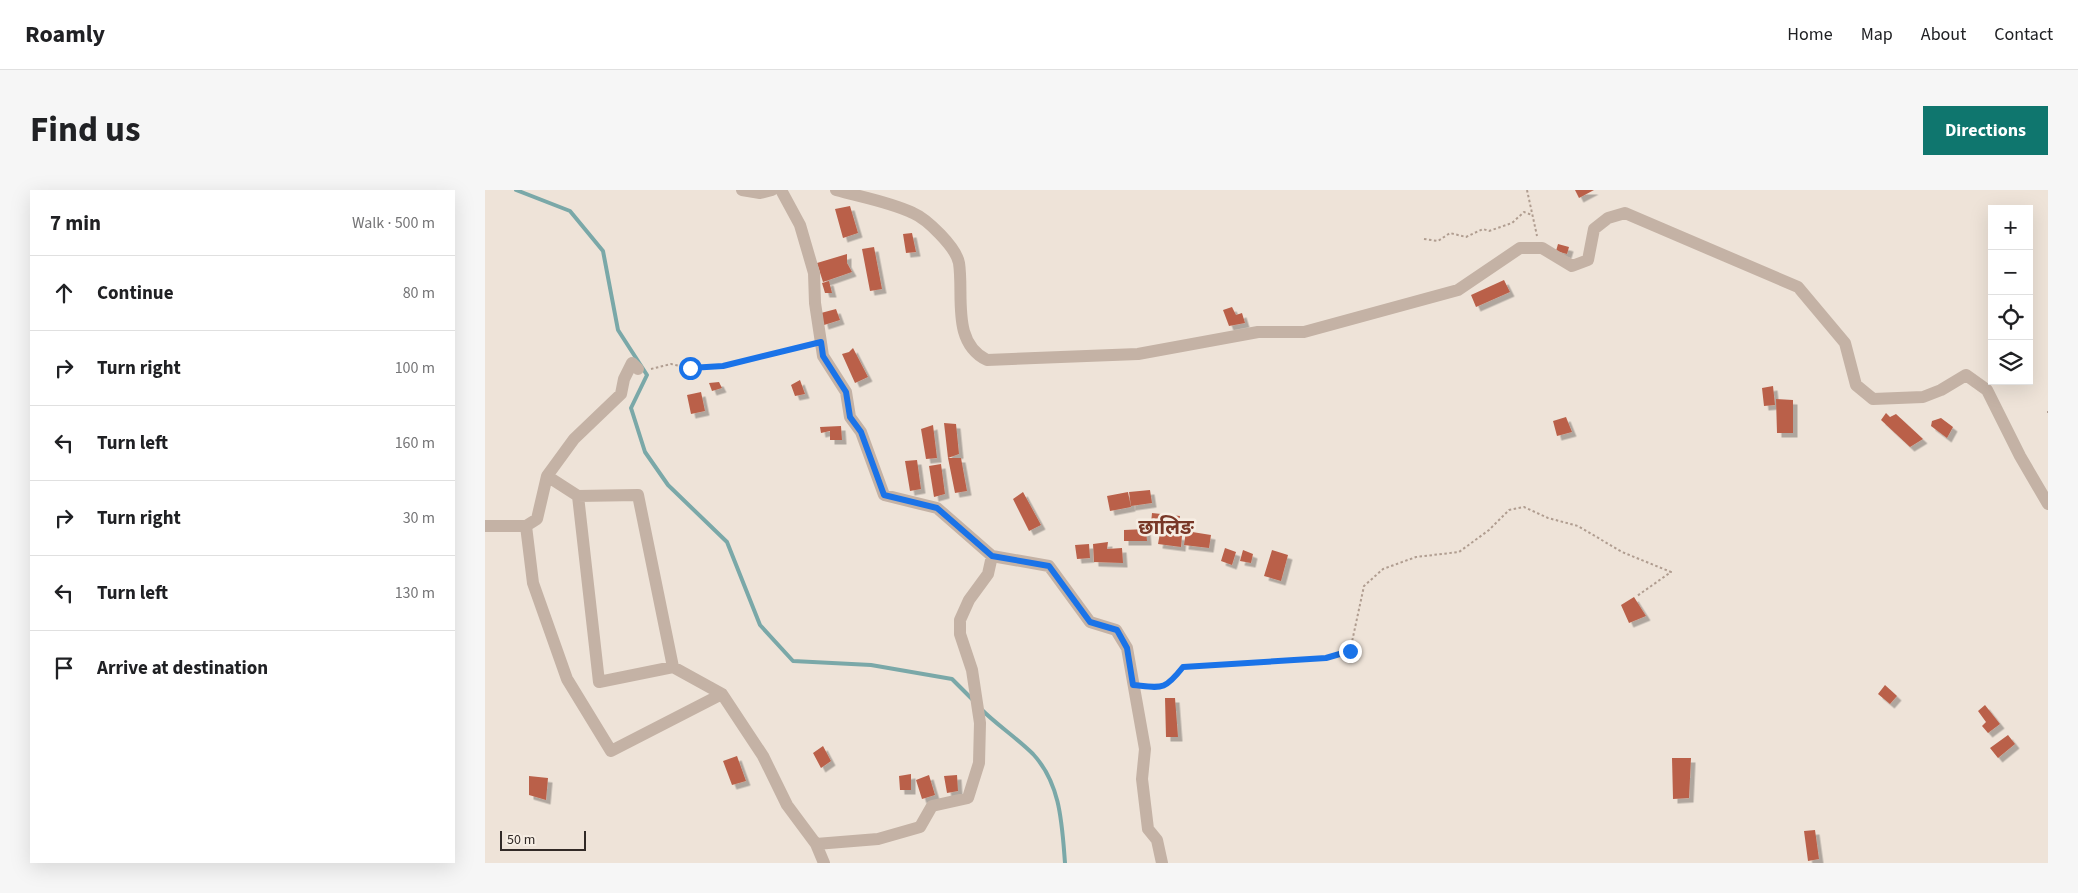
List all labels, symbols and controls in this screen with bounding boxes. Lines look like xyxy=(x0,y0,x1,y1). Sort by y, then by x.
text: Roamly xyxy=(25,17,105,52)
text: Home xyxy=(1787,22,1833,47)
text: Map xyxy=(1861,22,1893,47)
text: About xyxy=(1921,22,1966,47)
text: Contact xyxy=(1994,22,2053,47)
text: Find us xyxy=(30,105,140,155)
button: Directions xyxy=(1923,106,2048,155)
map controls xyxy=(1988,205,2033,385)
button: + xyxy=(1988,205,2033,250)
text: 7 min xyxy=(50,208,101,238)
text: Walk · 500 m xyxy=(352,212,435,234)
button: − xyxy=(1988,250,2033,295)
icon: ahead xyxy=(50,279,78,307)
text: Continue xyxy=(97,280,174,307)
text: 80 m xyxy=(403,282,435,304)
button: locate xyxy=(1988,295,2033,340)
button: layers xyxy=(1988,340,2033,385)
icon: right xyxy=(50,354,78,382)
text: Turn right xyxy=(97,355,181,382)
text: 100 m xyxy=(395,357,435,379)
route start xyxy=(679,357,702,380)
icon: left xyxy=(50,429,78,457)
text: Turn left xyxy=(97,430,168,457)
text: 160 m xyxy=(395,432,435,454)
icon: right xyxy=(50,504,78,532)
text: Turn right xyxy=(97,505,181,532)
text: 30 m xyxy=(403,507,435,529)
district label: छालिङ xyxy=(1138,514,1195,542)
icon: left xyxy=(50,579,78,607)
text: Turn left xyxy=(97,580,168,607)
text: 130 m xyxy=(395,582,435,604)
route end xyxy=(1339,640,1362,663)
icon: arrive xyxy=(50,654,78,682)
text: Arrive at destination xyxy=(97,655,268,682)
scale bar xyxy=(500,828,586,851)
text: 50 m xyxy=(507,830,535,850)

